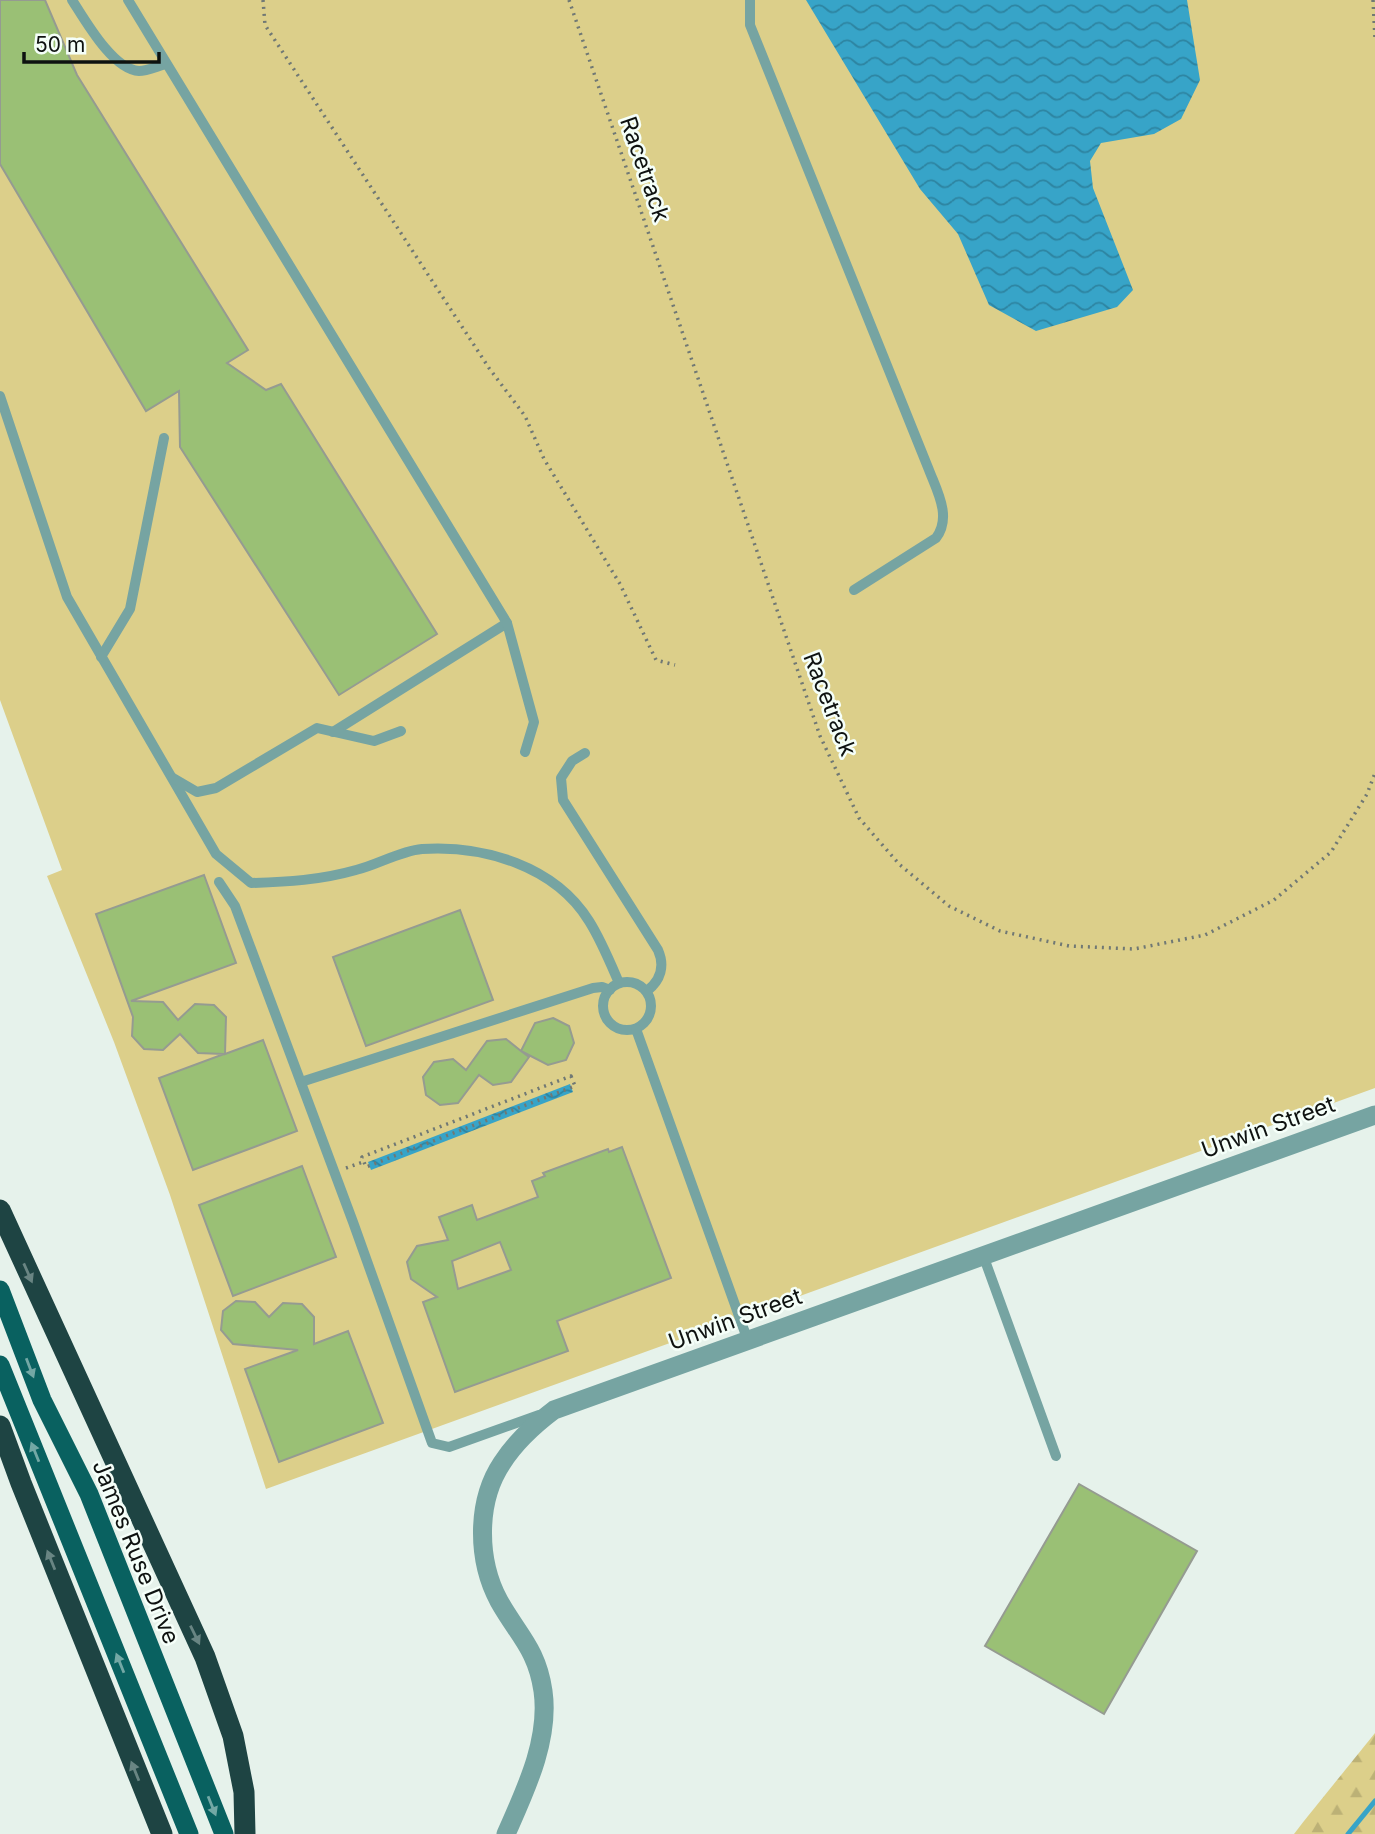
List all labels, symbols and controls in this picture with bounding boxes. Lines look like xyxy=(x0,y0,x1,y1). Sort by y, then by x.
scale bar xyxy=(24,21,159,65)
text: 50 m xyxy=(35,32,85,57)
street label: Racetrack xyxy=(614,113,676,225)
street label: Racetrack xyxy=(797,648,863,760)
street label: Unwin Street xyxy=(1197,1090,1339,1164)
one-way arrow xyxy=(23,1262,34,1283)
street label: Unwin Street xyxy=(664,1282,806,1356)
one-way arrow xyxy=(25,1358,36,1379)
one-way arrow xyxy=(29,1442,40,1463)
street label: James Ruse Drive xyxy=(86,1456,186,1648)
one-way arrow xyxy=(46,1549,57,1570)
one-way arrow xyxy=(189,1625,200,1645)
one-way arrow xyxy=(114,1653,125,1674)
one-way arrow xyxy=(130,1760,141,1781)
one-way arrow xyxy=(207,1795,218,1816)

